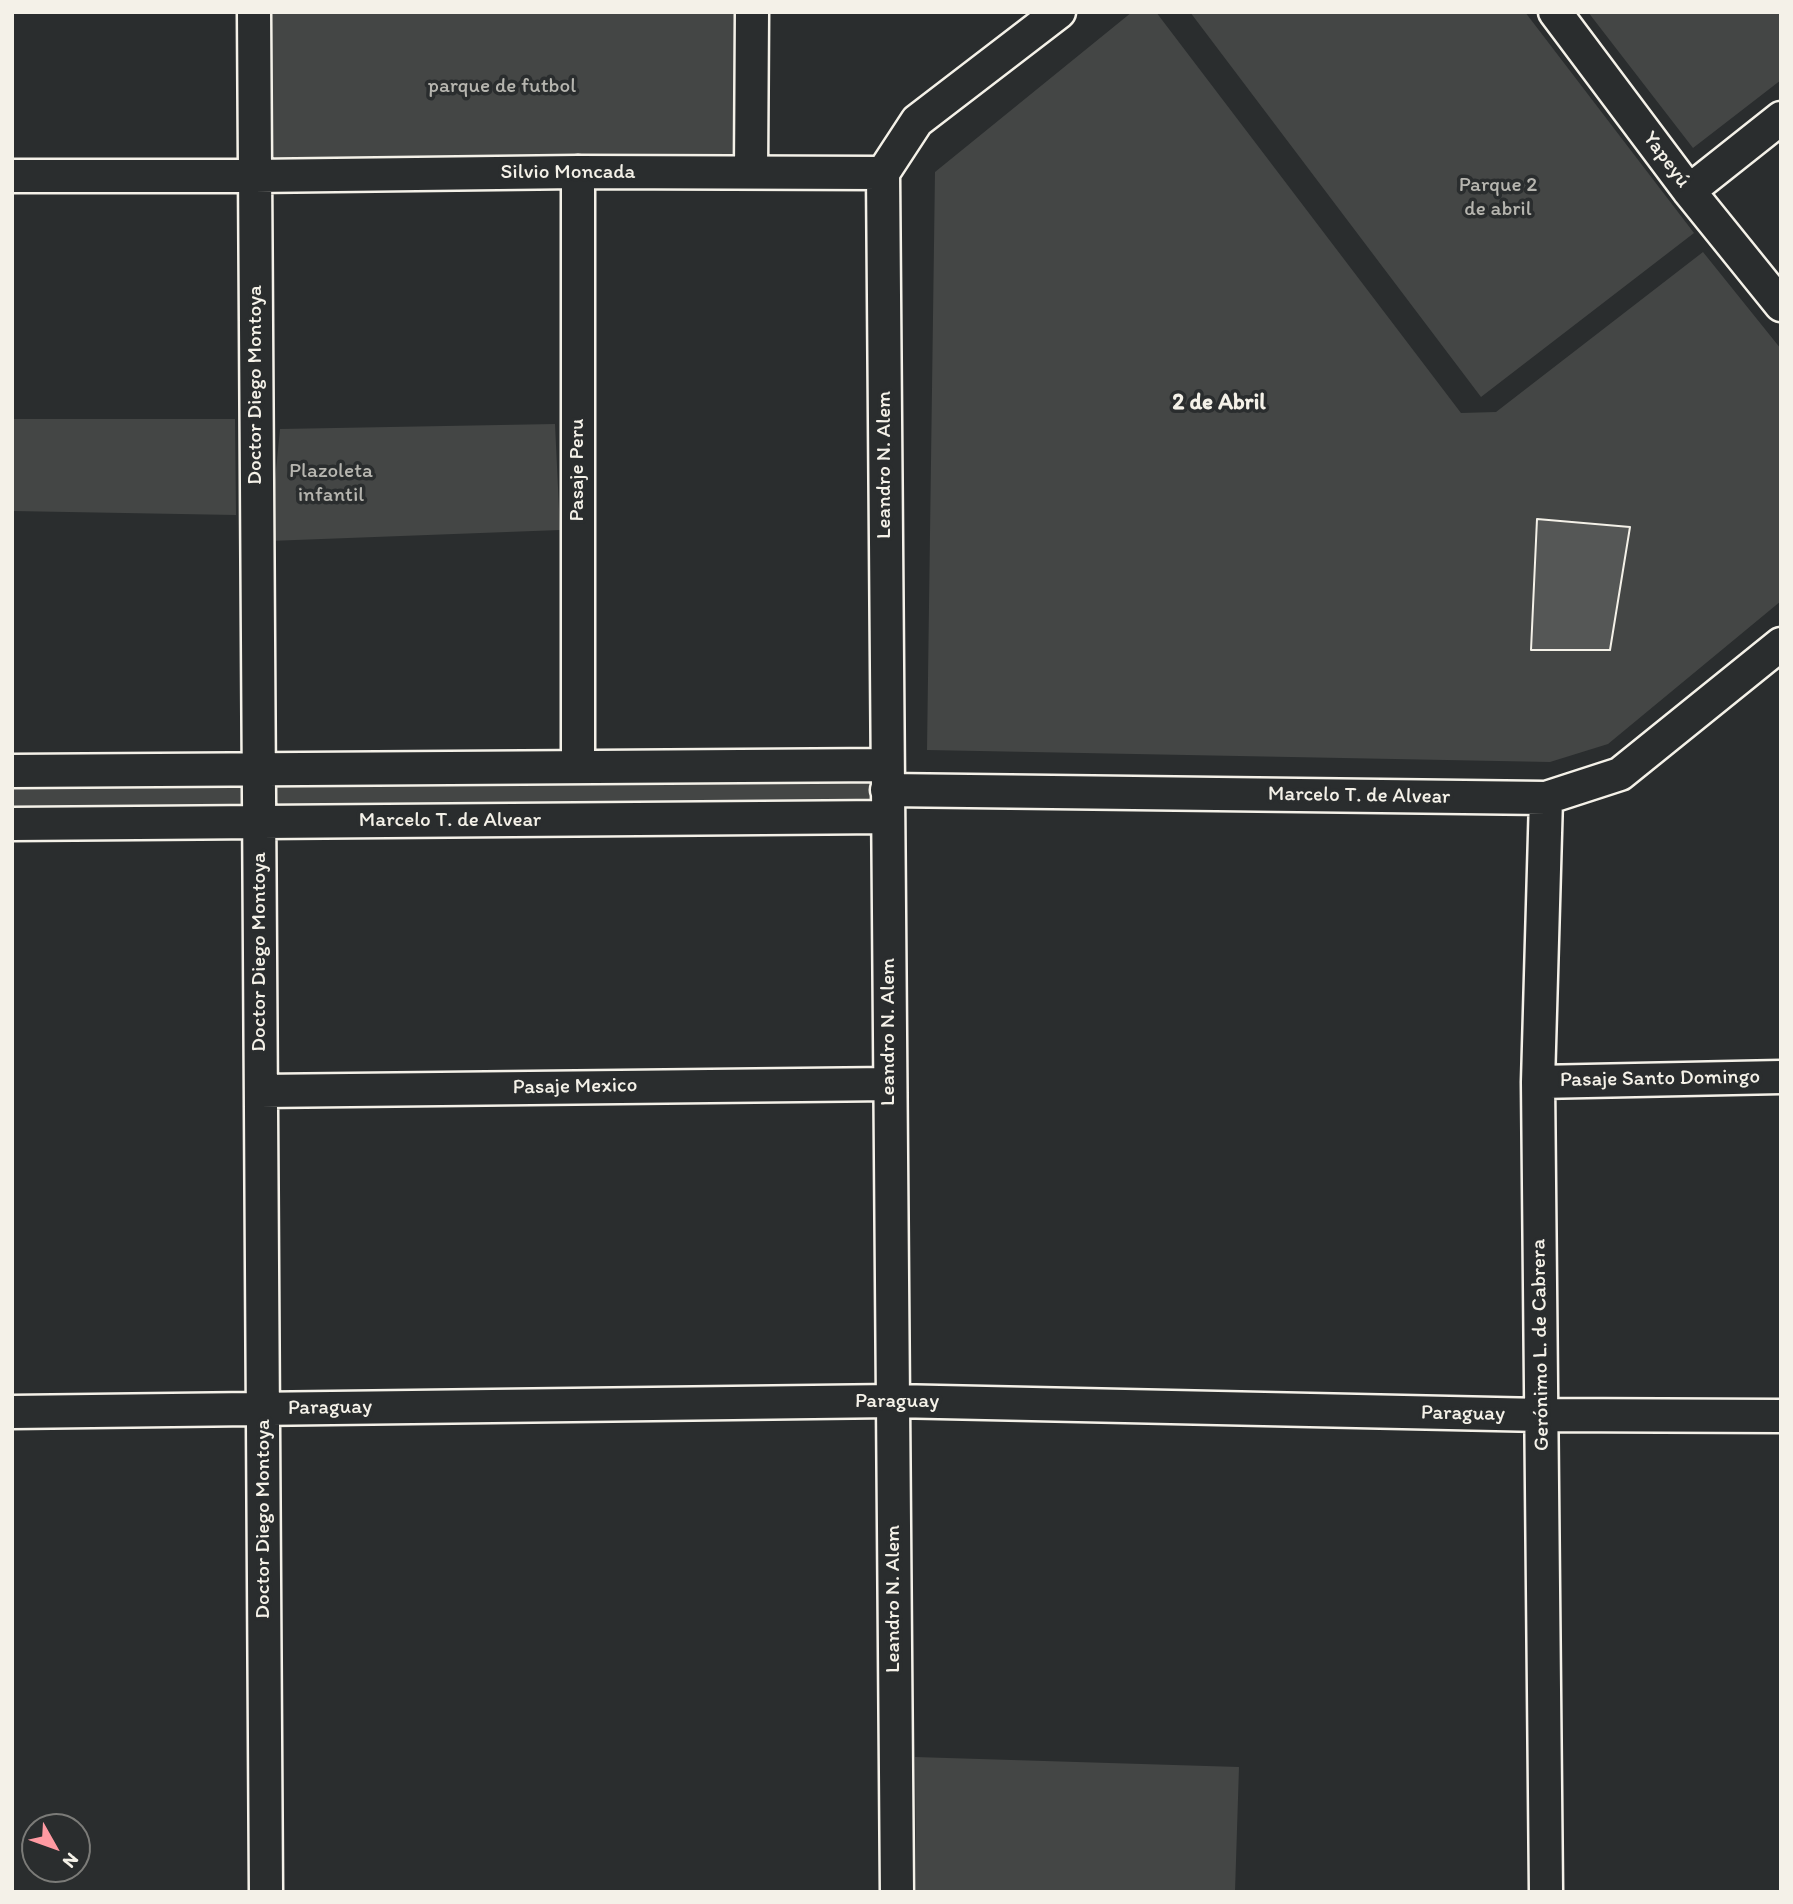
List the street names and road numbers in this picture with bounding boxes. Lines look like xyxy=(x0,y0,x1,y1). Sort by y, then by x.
street label: Yapeyú xyxy=(1637,127,1695,193)
street label: Silvio Moncada xyxy=(501,160,635,186)
street label: Doctor Diego Montoya xyxy=(243,285,269,485)
street label: Leandro N. Alem xyxy=(872,391,898,539)
street label: Pasaje Peru xyxy=(565,418,591,522)
street label: Marcelo T. de Alvear xyxy=(1268,782,1450,810)
street label: Marcelo T. de Alvear xyxy=(359,808,541,834)
street label: Doctor Diego Montoya xyxy=(247,852,273,1052)
street label: Leandro N. Alem xyxy=(876,958,902,1106)
street label: Pasaje Santo Domingo xyxy=(1560,1065,1760,1093)
street label: Pasaje Mexico xyxy=(513,1073,637,1101)
street label: Gerónimo L. de Cabrera xyxy=(1527,1239,1555,1451)
street label: Paraguay xyxy=(855,1389,939,1415)
street label: Paraguay xyxy=(288,1395,372,1421)
street label: Paraguay xyxy=(1421,1401,1505,1427)
street label: Doctor Diego Montoya xyxy=(251,1419,277,1619)
street label: Leandro N. Alem xyxy=(881,1525,907,1673)

